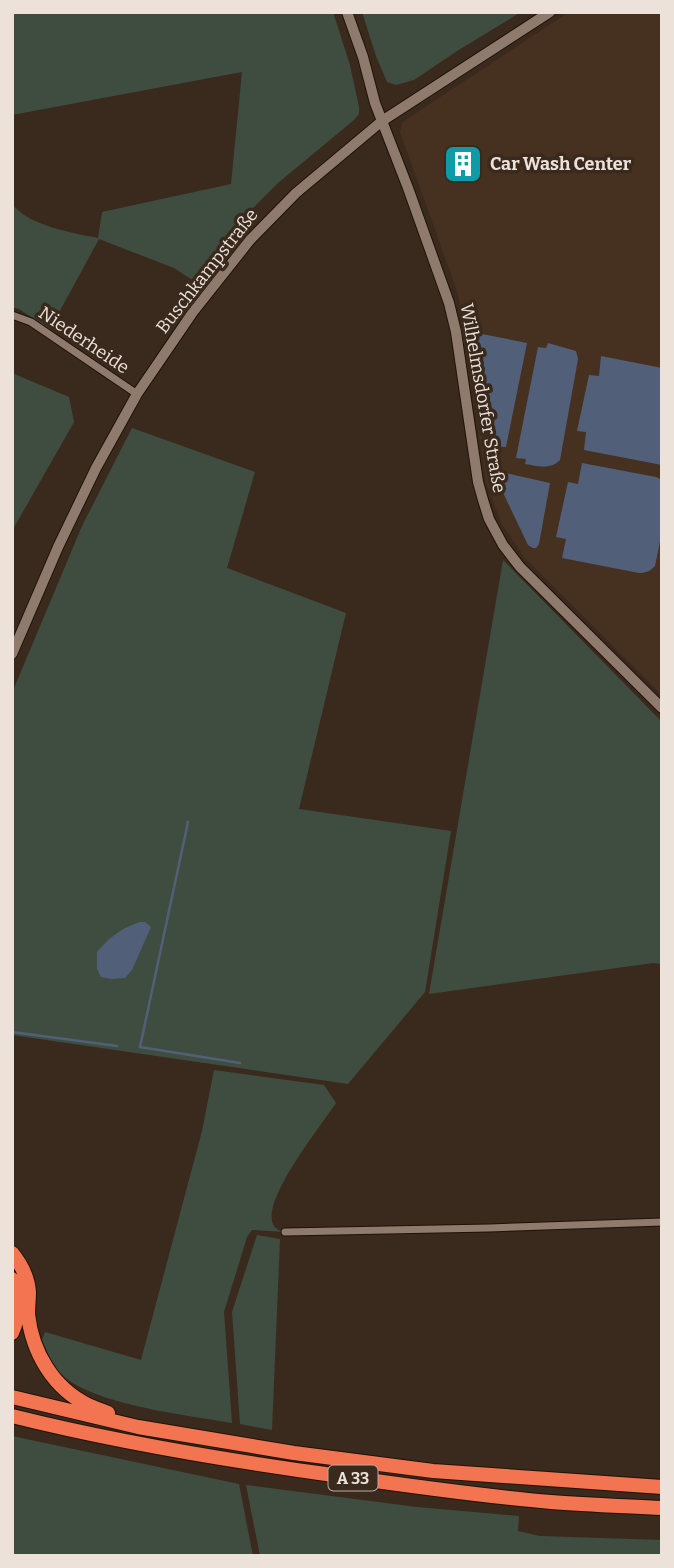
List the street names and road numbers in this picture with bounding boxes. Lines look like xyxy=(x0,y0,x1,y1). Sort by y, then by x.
street label: Buschkampstraße xyxy=(151,204,263,338)
street label: Niederheide xyxy=(35,302,133,378)
street label: Wilhelmsdorfer Straße xyxy=(455,302,511,494)
road number: A 33 xyxy=(328,1466,378,1490)

